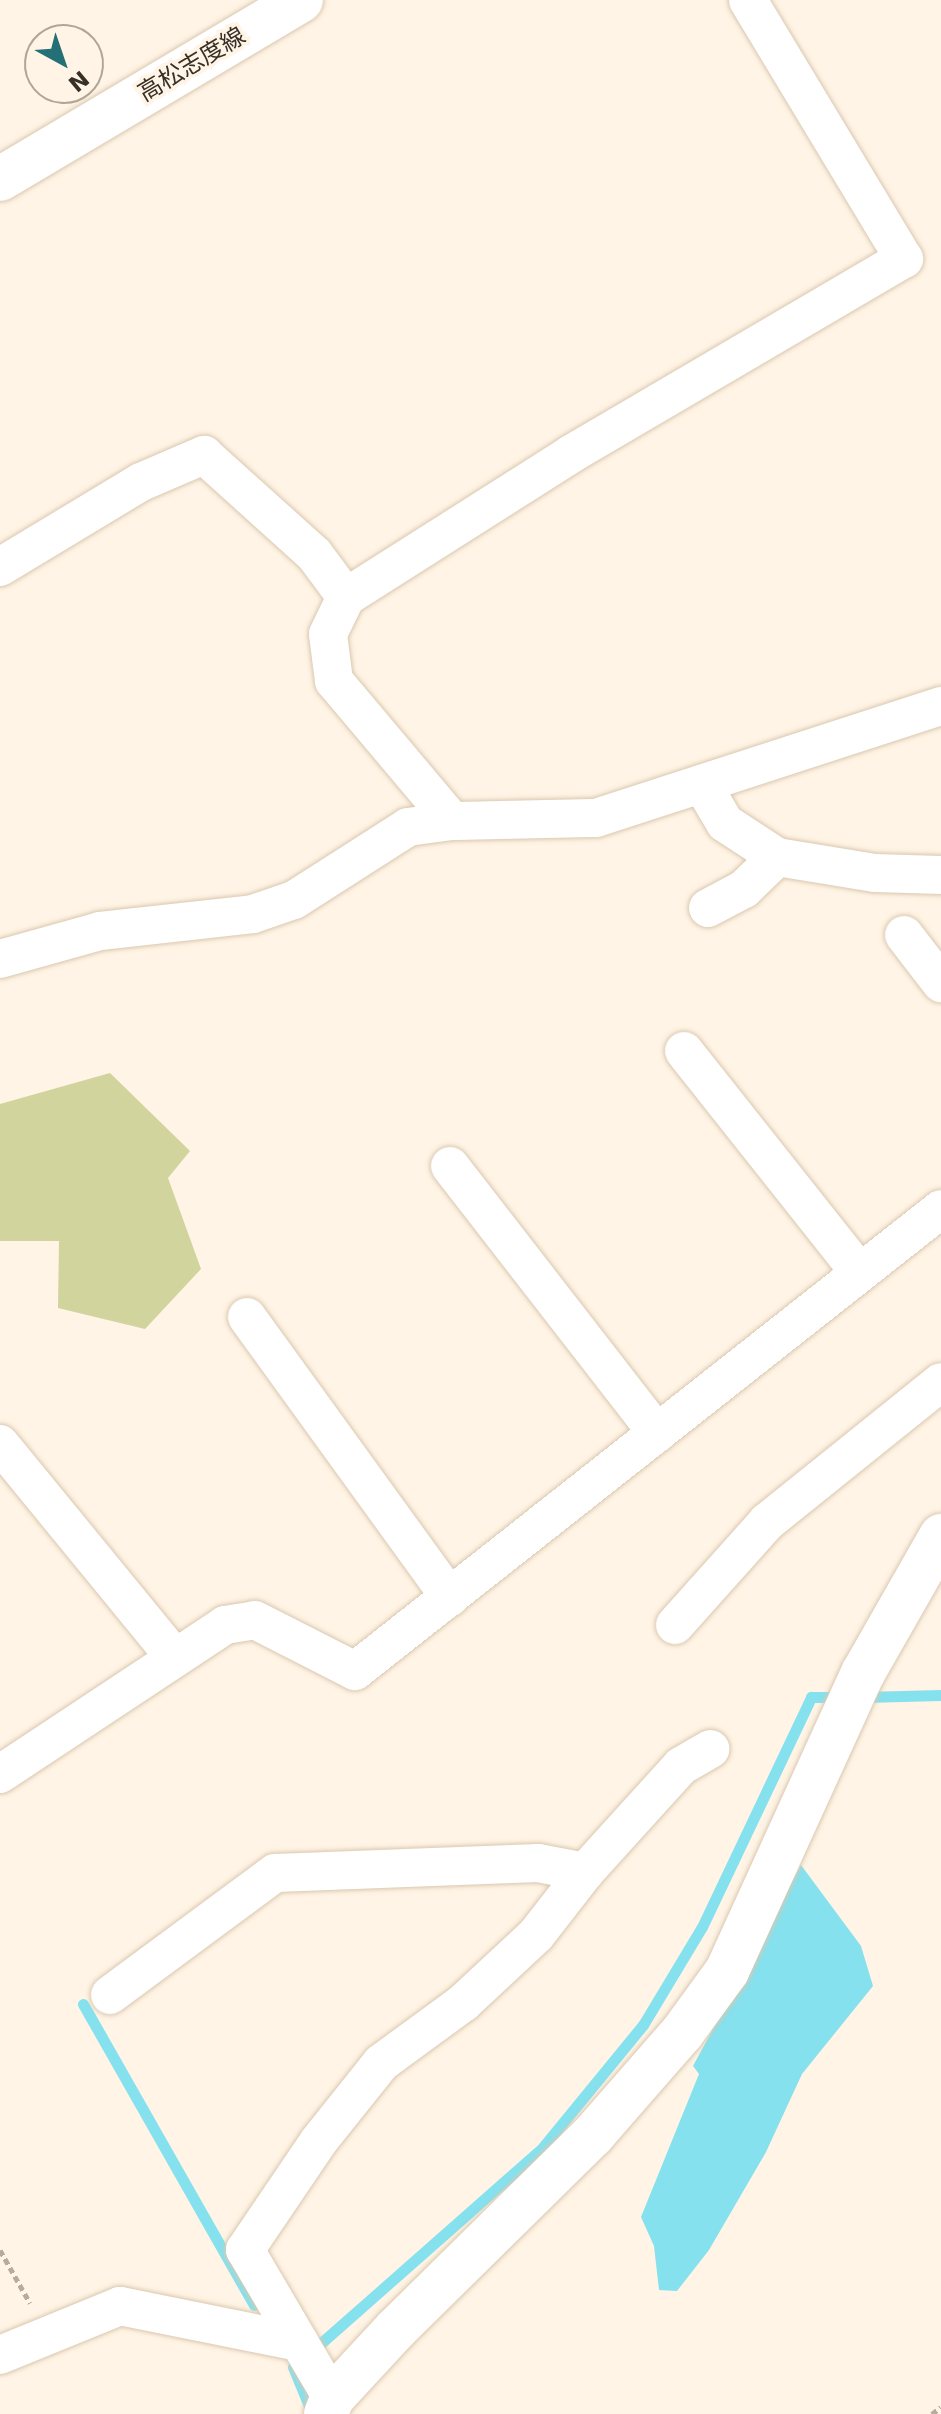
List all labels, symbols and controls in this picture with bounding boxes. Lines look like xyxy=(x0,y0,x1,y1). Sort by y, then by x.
street label: 高松志度線 xyxy=(133,22,251,108)
north arrow xyxy=(24,24,104,104)
text: N xyxy=(63,66,94,97)

